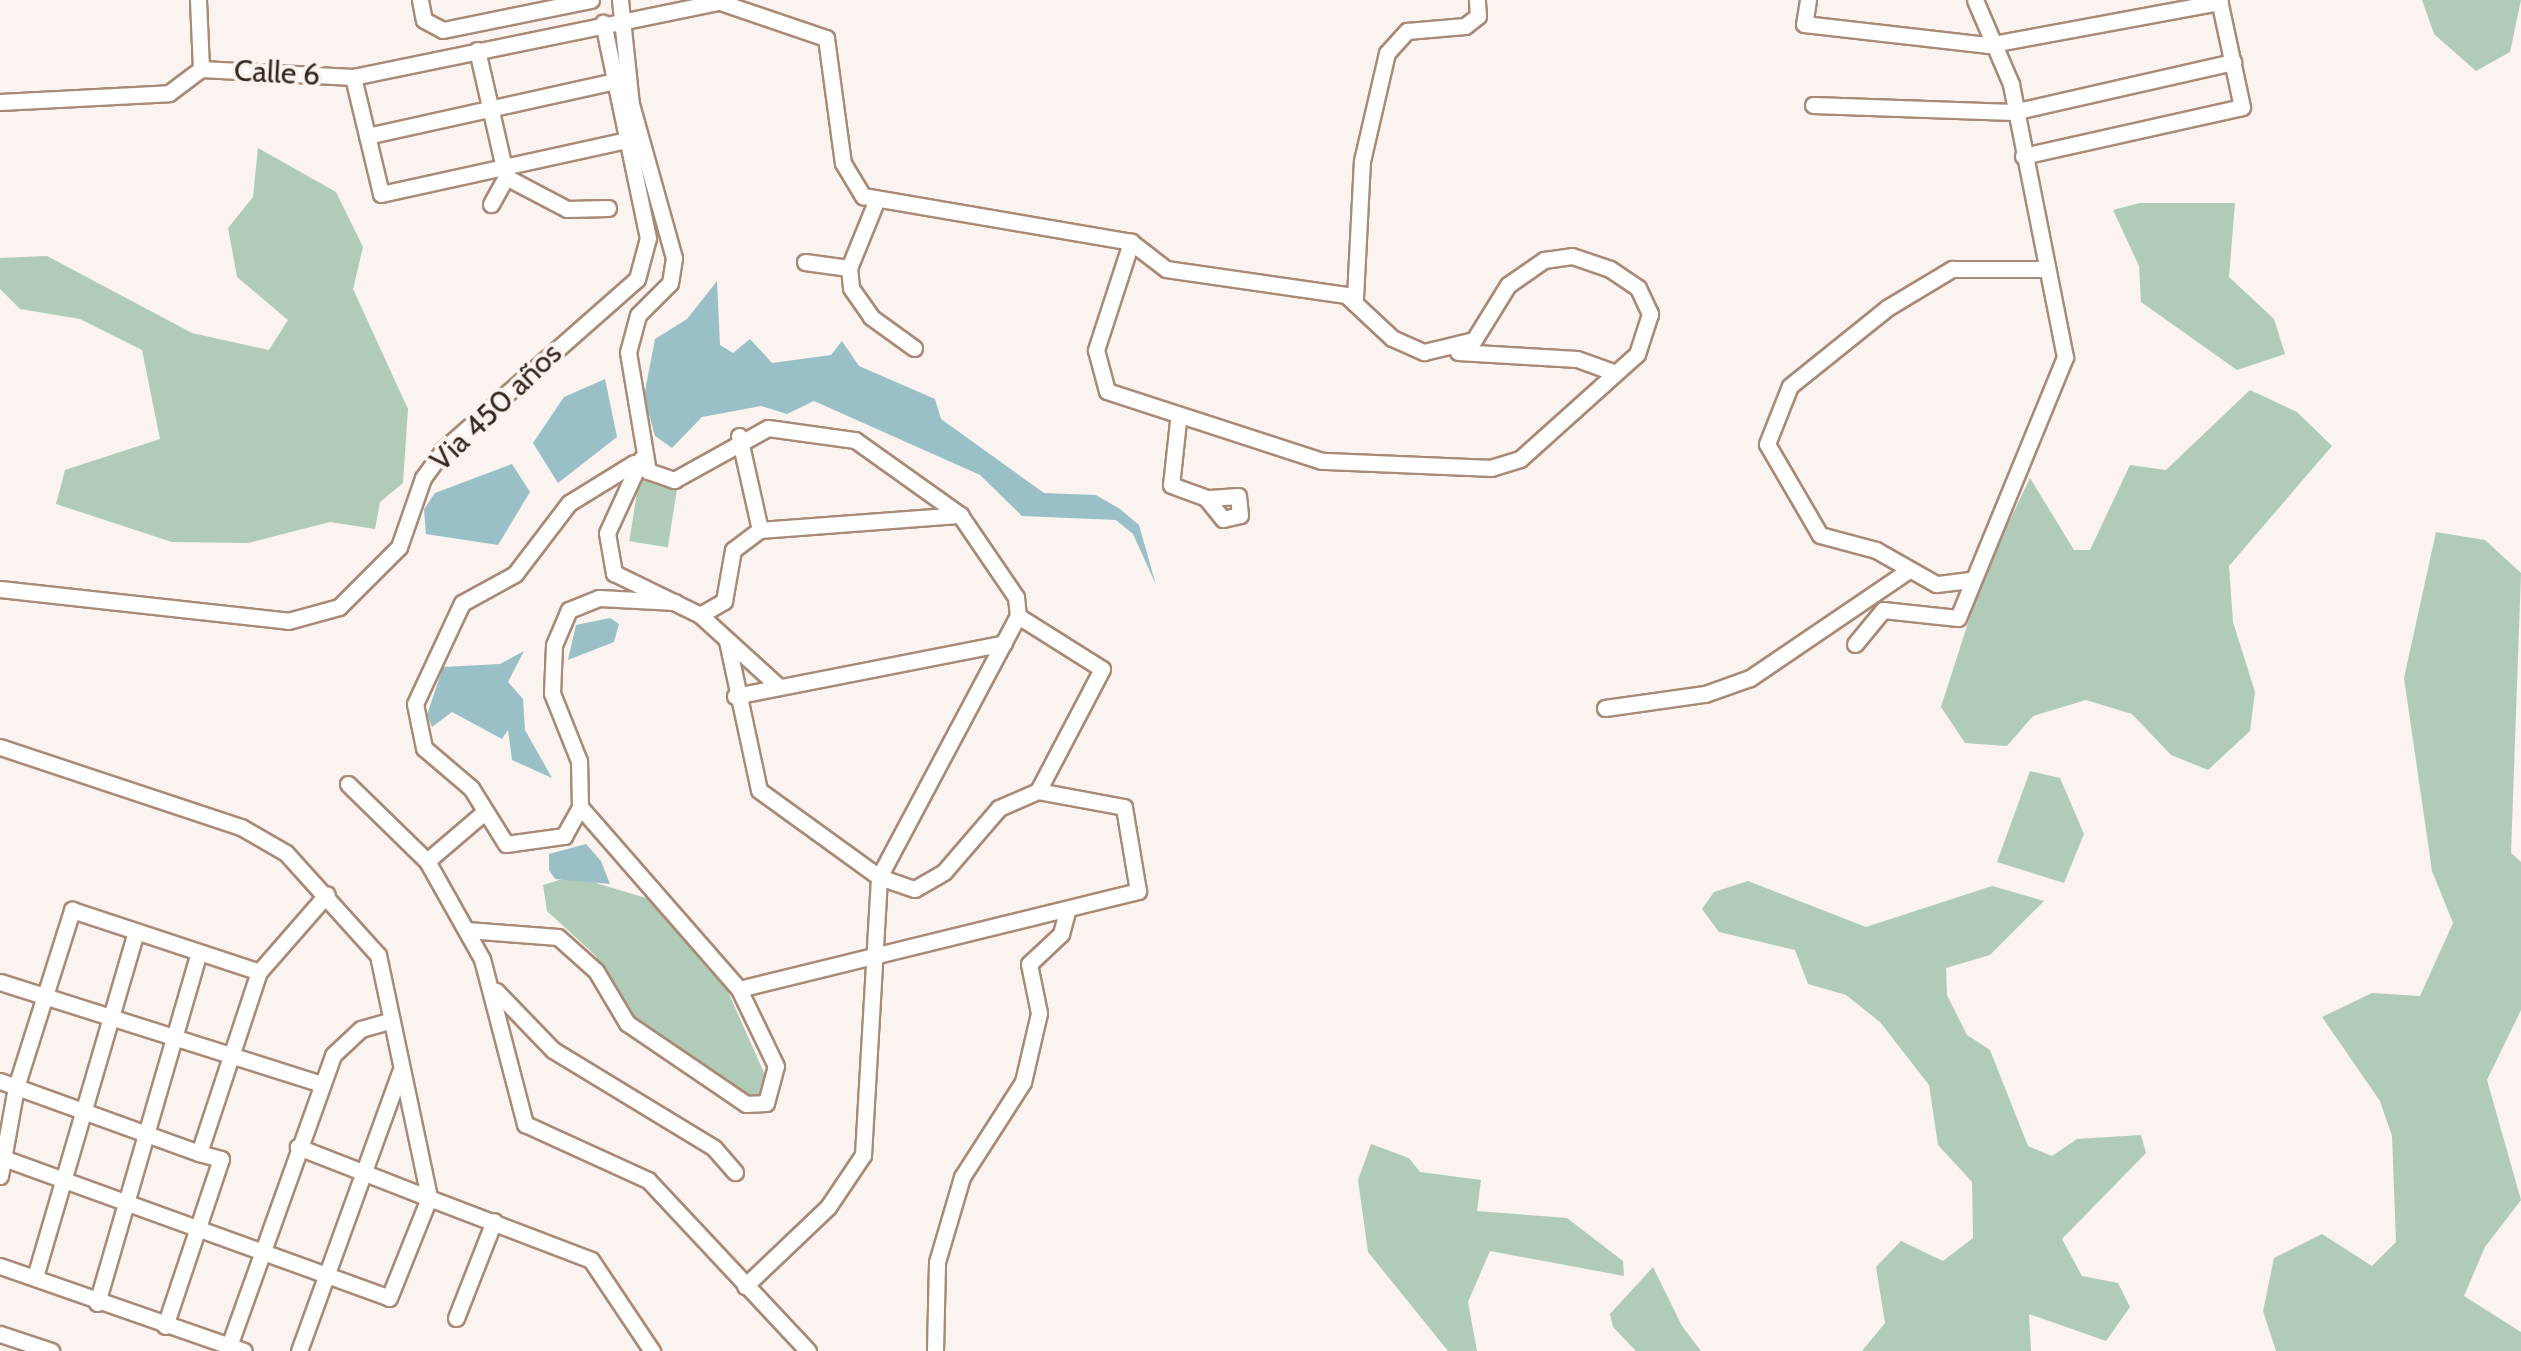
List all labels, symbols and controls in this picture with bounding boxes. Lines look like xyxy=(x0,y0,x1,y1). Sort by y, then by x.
street label: Calle 6 xyxy=(233,53,321,93)
street label: Via 450 años xyxy=(423,336,569,478)

